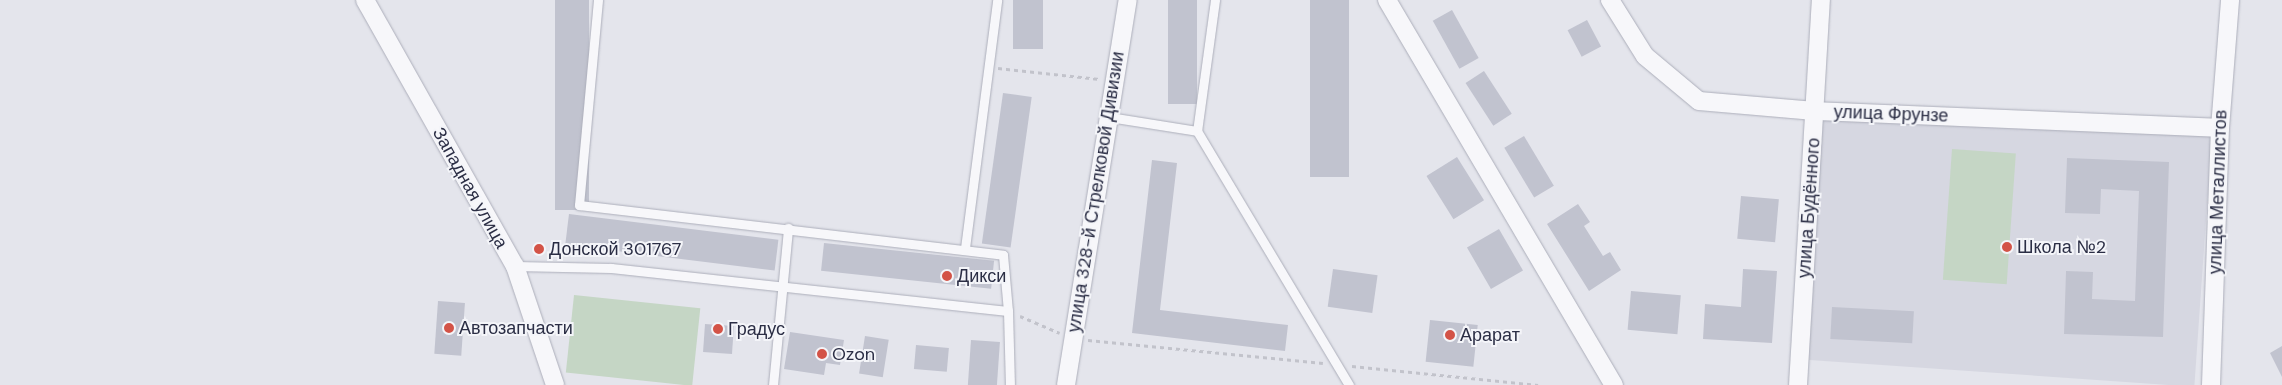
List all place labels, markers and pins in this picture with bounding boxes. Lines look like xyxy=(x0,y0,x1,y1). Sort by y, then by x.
place label: Школа №2 xyxy=(2017,236,2106,258)
place label: Донской 301767 xyxy=(549,238,681,260)
marker: Школа №2 xyxy=(2001,241,2013,253)
marker: Донской 301767 xyxy=(533,243,545,255)
place label: Дикси xyxy=(957,265,1006,287)
marker: Дикси xyxy=(941,270,953,282)
place label: Автозапчасти xyxy=(459,317,573,339)
place label: Градус xyxy=(728,318,785,340)
marker: Автозапчасти xyxy=(443,322,455,334)
marker: Градус xyxy=(712,323,724,335)
place label: Арарат xyxy=(1460,324,1520,346)
marker: Арарат xyxy=(1444,329,1456,341)
place label: Ozon xyxy=(832,343,875,365)
marker: Ozon xyxy=(816,348,828,360)

